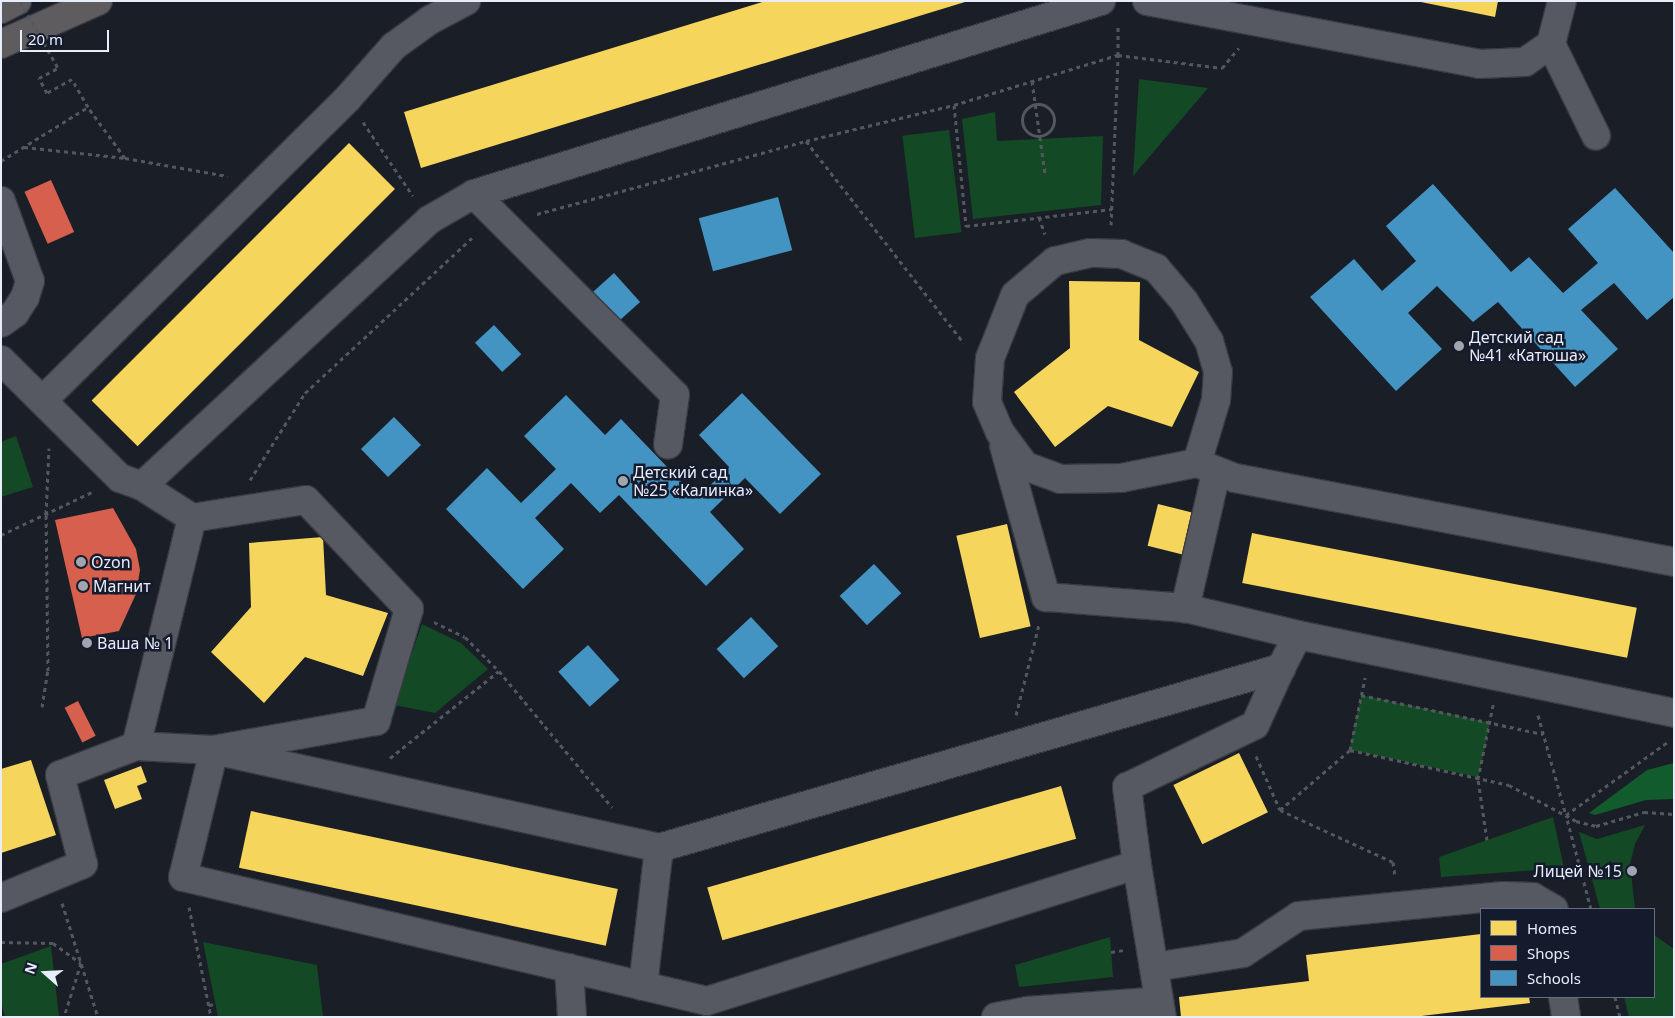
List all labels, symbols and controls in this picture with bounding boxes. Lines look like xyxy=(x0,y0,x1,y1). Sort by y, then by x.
scale bar xyxy=(22,20,111,52)
text: 20 m xyxy=(28,29,63,49)
place label: Детский сад №41 «Катюша» xyxy=(1469,327,1586,365)
marker: Детский сад №41 «Катюша» xyxy=(1453,340,1465,352)
place label: Детский сад №25 «Калинка» xyxy=(633,462,753,500)
marker: Детский сад №25 «Калинка» xyxy=(617,475,629,487)
place label: Ozon xyxy=(91,552,131,572)
marker: Ozon xyxy=(75,556,87,568)
place label: Магнит xyxy=(93,576,151,596)
marker: Магнит xyxy=(77,580,89,592)
place label: Ваша № 1 xyxy=(97,633,173,653)
marker: Ваша № 1 xyxy=(81,637,93,649)
place label: Лицей №15 xyxy=(1534,861,1622,881)
marker: Лицей №15 xyxy=(1626,865,1638,877)
legend xyxy=(1480,908,1655,998)
text: Homes xyxy=(1527,918,1577,938)
text: Shops xyxy=(1527,943,1570,963)
north arrow xyxy=(20,948,70,998)
text: N xyxy=(20,959,41,976)
text: Schools xyxy=(1527,968,1581,988)

